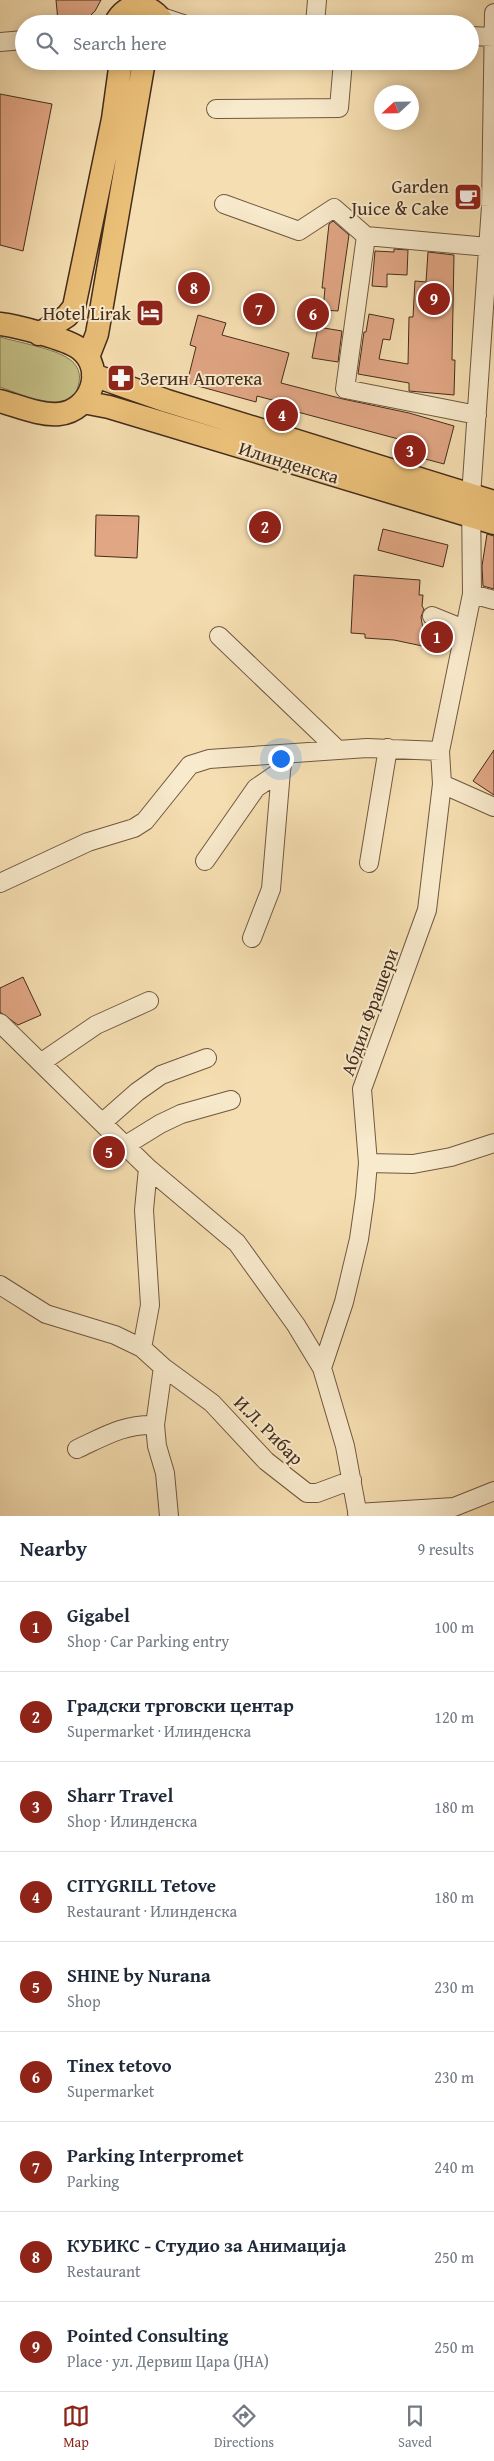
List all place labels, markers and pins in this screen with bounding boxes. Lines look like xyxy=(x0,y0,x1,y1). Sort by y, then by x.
place label: Garden Juice & Cake xyxy=(349,172,449,222)
cafe icon: Garden Juice & Cake xyxy=(453,182,483,212)
pin: 8 xyxy=(178,269,210,307)
pin: 9 xyxy=(418,280,450,318)
pin: 7 xyxy=(243,290,275,328)
pin: 6 xyxy=(297,295,329,333)
hotel icon: Hotel Lirak xyxy=(135,298,165,328)
place label: Hotel Lirak xyxy=(43,299,131,327)
pharmacy icon: Зегин Апотека xyxy=(106,363,136,393)
place label: Зегин Апотека xyxy=(140,364,262,392)
pin: 4 xyxy=(266,396,298,434)
pin: 3 xyxy=(394,432,426,470)
pin: 2 xyxy=(249,508,281,546)
pin: 1 xyxy=(421,618,453,656)
pin: 5 xyxy=(93,1133,125,1171)

